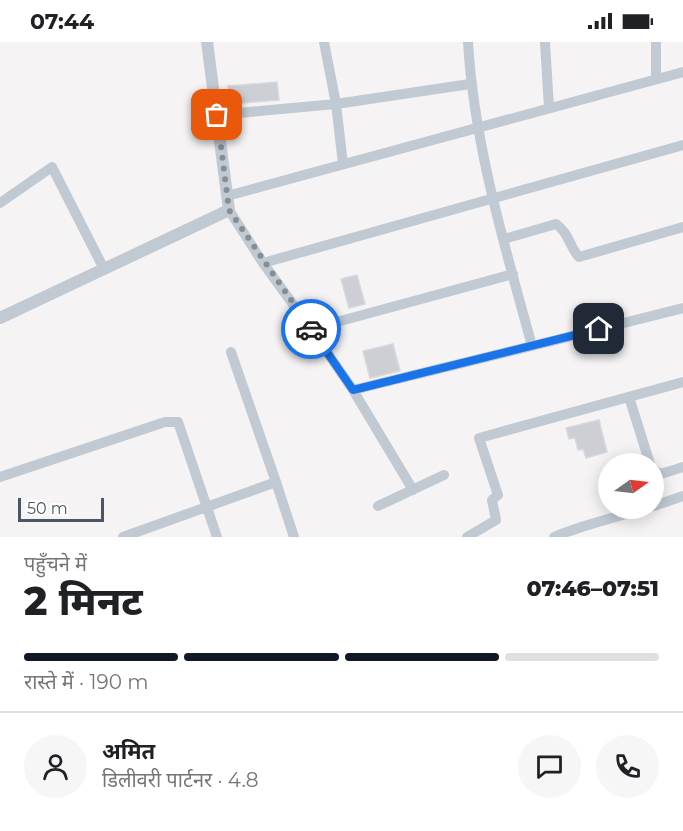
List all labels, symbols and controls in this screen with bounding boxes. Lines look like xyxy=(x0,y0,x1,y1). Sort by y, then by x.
text: 07:44 xyxy=(30,8,94,35)
pin xyxy=(191,89,242,140)
icon: bag xyxy=(200,98,233,131)
courier xyxy=(281,299,341,359)
pin xyxy=(573,303,624,354)
icon: home xyxy=(582,312,615,345)
icon: car xyxy=(295,313,328,346)
north arrow xyxy=(598,453,664,519)
map controls xyxy=(598,453,664,519)
scale bar xyxy=(18,495,104,522)
text: 50 m xyxy=(27,499,68,518)
text: पहुँचने में xyxy=(24,552,87,576)
text: 07:46–07:51 xyxy=(526,575,659,602)
text: 2 मिनट xyxy=(24,577,143,625)
text: रास्ते में · 190 m xyxy=(24,670,148,694)
button: person xyxy=(24,735,87,798)
button: chat xyxy=(518,735,581,798)
button: phone xyxy=(596,735,659,798)
text: अमित xyxy=(102,738,155,765)
text: डिलीवरी पार्टनर · 4.8 xyxy=(102,768,259,792)

